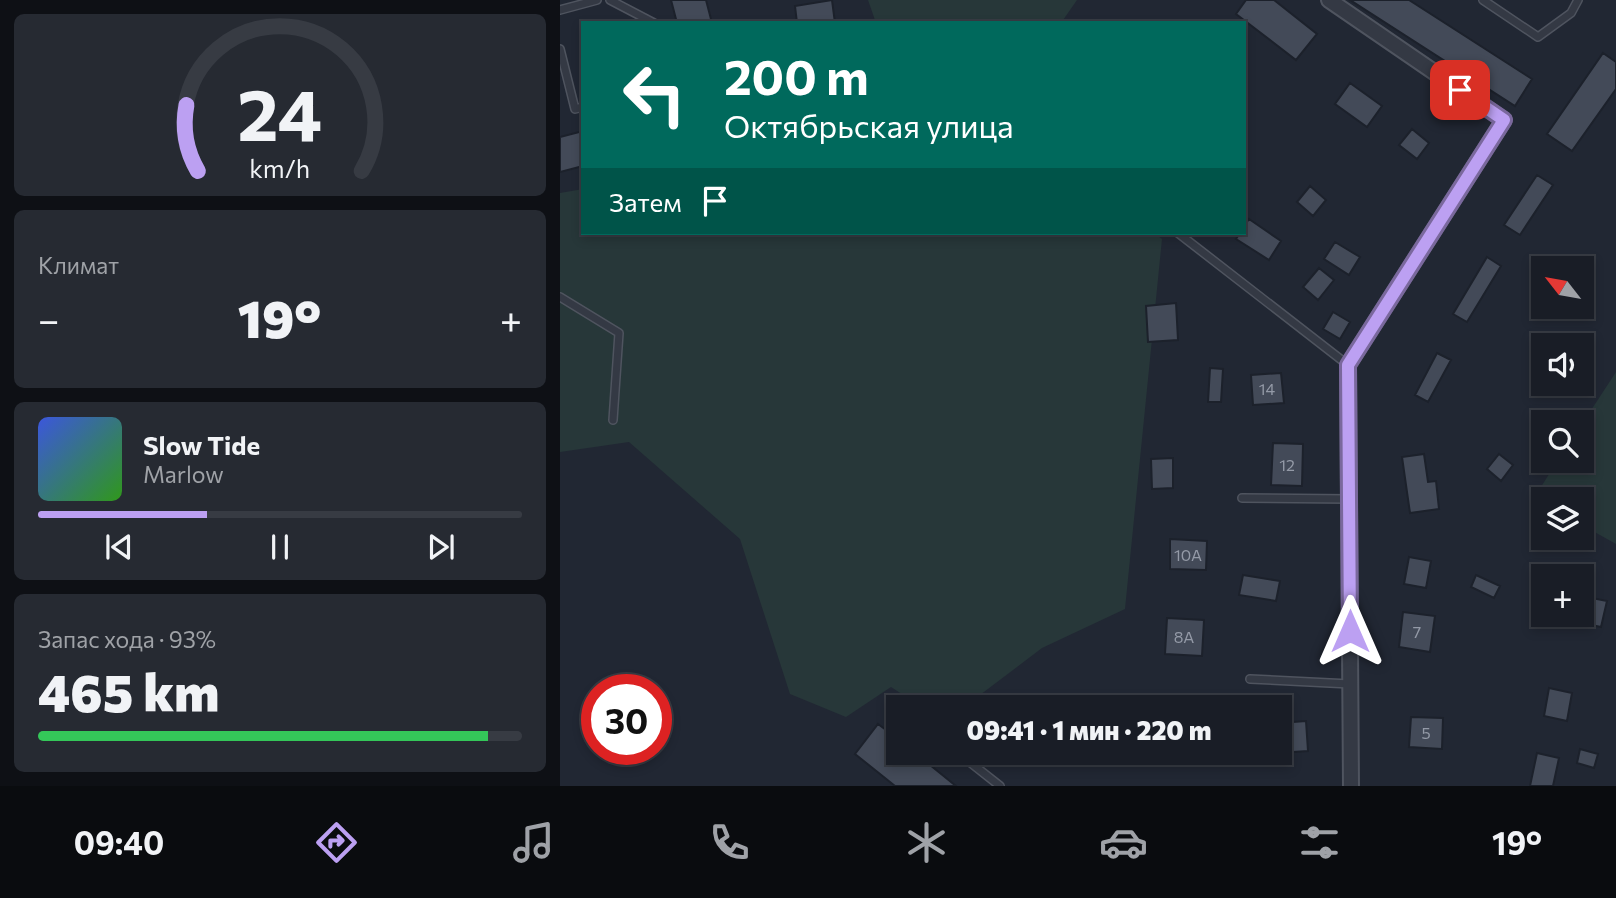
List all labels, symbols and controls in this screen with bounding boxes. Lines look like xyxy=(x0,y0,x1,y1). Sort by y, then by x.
text: 200 m xyxy=(724,45,869,105)
icon: left xyxy=(609,49,700,140)
pin xyxy=(1430,60,1490,120)
text: 24 xyxy=(237,67,323,156)
icon: arrive xyxy=(1441,71,1479,109)
text: Октябрьская улица xyxy=(724,105,1014,145)
text: km/h xyxy=(250,153,310,183)
icon: arrive xyxy=(696,182,734,220)
text: Затем xyxy=(609,186,682,217)
text: Климат xyxy=(38,251,119,279)
north arrow xyxy=(1531,256,1594,318)
map controls xyxy=(1531,256,1594,627)
text: 19° xyxy=(238,285,321,349)
text: − xyxy=(38,295,60,342)
text: + xyxy=(500,295,522,342)
button: sound xyxy=(1531,333,1594,396)
house number: 14 xyxy=(1259,379,1276,398)
button: search xyxy=(1531,410,1594,473)
text: Slow Tide xyxy=(143,429,260,460)
house number: 12 xyxy=(1279,455,1295,474)
text: Marlow xyxy=(143,460,224,488)
button: layers xyxy=(1531,487,1594,550)
icon: previous xyxy=(100,528,138,566)
icon: pause xyxy=(261,528,299,566)
icon: next xyxy=(422,528,460,566)
house number: 10А xyxy=(1174,545,1202,564)
button: + xyxy=(1531,564,1594,627)
position arrow xyxy=(1313,594,1387,668)
house number: 7 xyxy=(1413,622,1421,641)
text: Запас хода · 93% xyxy=(38,625,216,653)
house number: 8А xyxy=(1174,627,1194,646)
text: 465 km xyxy=(38,659,219,723)
speed limit sign: 30 xyxy=(581,674,672,765)
text: 09:41 · 1 мин · 220 m xyxy=(967,714,1211,745)
house number: 5 xyxy=(1421,723,1431,742)
icon: directions xyxy=(312,818,361,867)
icon: music xyxy=(509,818,558,867)
icon: phone xyxy=(705,818,754,867)
icon: climate xyxy=(902,818,951,867)
icon: car xyxy=(1099,818,1148,867)
icon: filters xyxy=(1295,818,1344,867)
text: 09:40 xyxy=(74,822,164,862)
text: 19° xyxy=(1492,822,1542,862)

